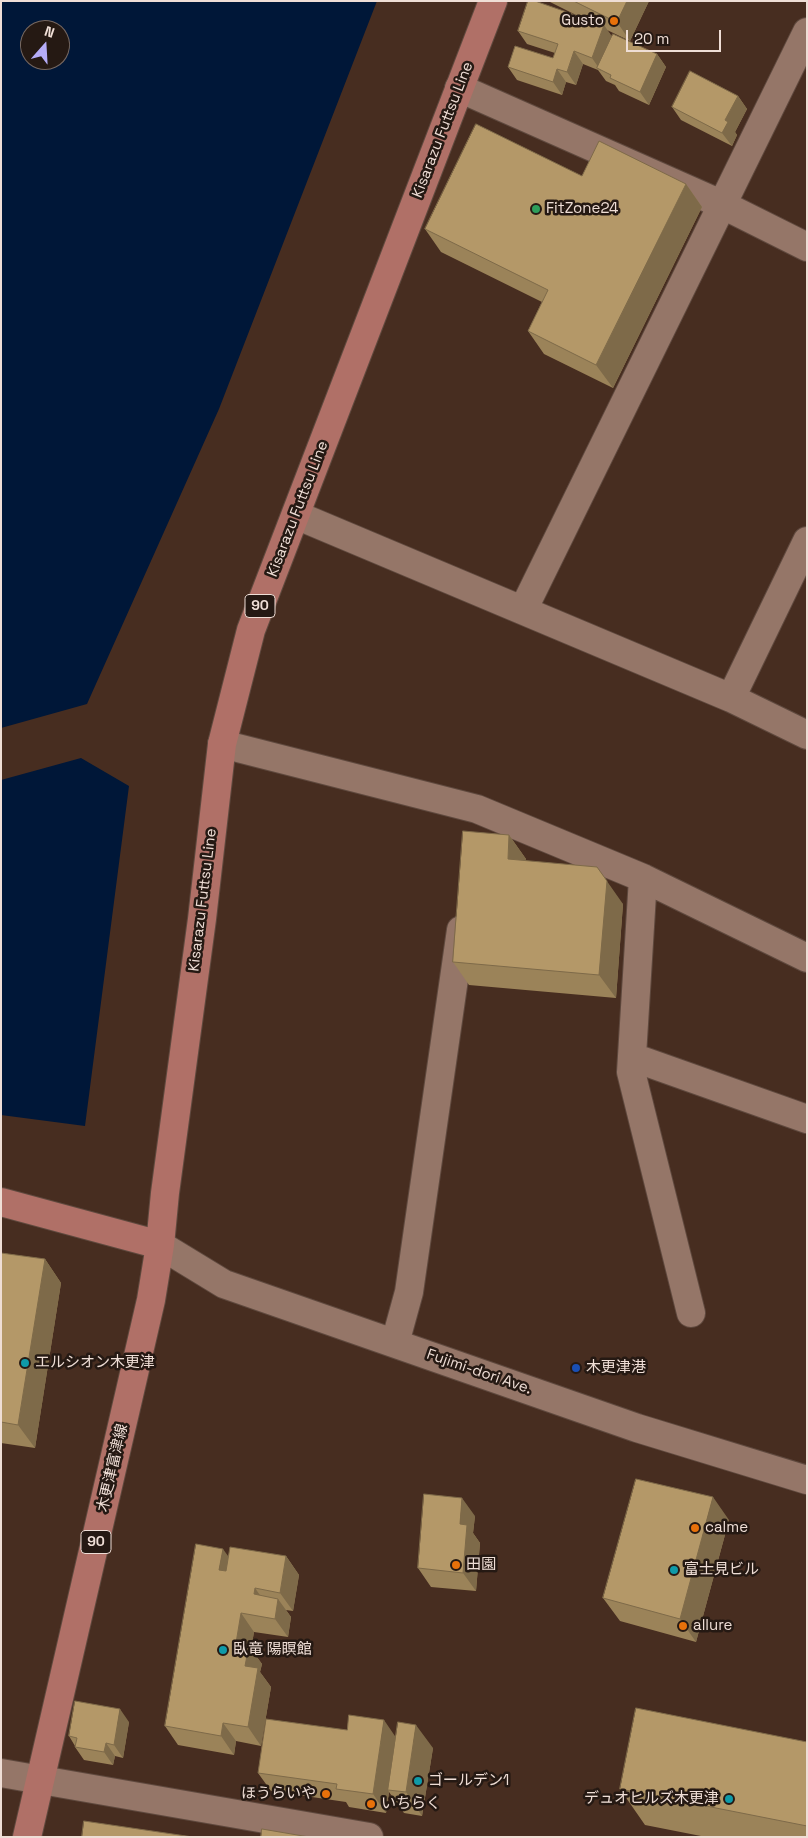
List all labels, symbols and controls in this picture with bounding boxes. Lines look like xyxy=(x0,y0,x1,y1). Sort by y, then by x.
place label: Gusto xyxy=(561,12,604,30)
marker: Gusto xyxy=(608,15,620,27)
north arrow xyxy=(20,20,70,70)
scale bar xyxy=(628,20,723,52)
text: N xyxy=(42,22,57,42)
text: 20 m xyxy=(634,29,669,48)
street label: Kisarazu Futtsu Line xyxy=(409,60,477,200)
place label: FitZone24 xyxy=(546,200,618,218)
marker: FitZone24 xyxy=(530,203,542,215)
street label: Kisarazu Futtsu Line xyxy=(264,439,332,579)
road number: 90 xyxy=(245,594,275,618)
street label: Kisarazu Futtsu Line xyxy=(185,827,221,973)
street label: Fujimi-dori Ave. xyxy=(424,1346,534,1398)
place label: エルシオン木更津 xyxy=(35,1354,155,1372)
marker: エルシオン木更津 xyxy=(19,1357,31,1369)
place label: 木更津港 xyxy=(586,1359,646,1377)
marker: 木更津港 xyxy=(570,1362,582,1374)
street label: 木更津富津線 xyxy=(94,1422,132,1514)
place label: calme xyxy=(705,1519,748,1537)
marker: calme xyxy=(689,1522,701,1534)
road number: 90 xyxy=(81,1530,111,1554)
place label: 田園 xyxy=(466,1556,496,1574)
marker: 田園 xyxy=(450,1559,462,1571)
place label: 富士見ビル xyxy=(684,1561,759,1579)
marker: 富士見ビル xyxy=(668,1564,680,1576)
place label: allure xyxy=(693,1617,732,1635)
marker: allure xyxy=(677,1620,689,1632)
place label: 臥竜 陽瞑館 xyxy=(233,1641,312,1659)
marker: 臥竜 陽瞑館 xyxy=(217,1644,229,1656)
place label: ゴールデン1 xyxy=(428,1772,509,1790)
marker: ゴールデン1 xyxy=(412,1775,424,1787)
place label: ほうらいや xyxy=(241,1785,316,1803)
marker: ほうらいや xyxy=(320,1788,332,1800)
place label: デュオヒルズ木更津 xyxy=(584,1790,719,1808)
marker: デュオヒルズ木更津 xyxy=(723,1793,735,1805)
place label: いちらく xyxy=(381,1795,441,1813)
marker: いちらく xyxy=(365,1798,377,1810)

